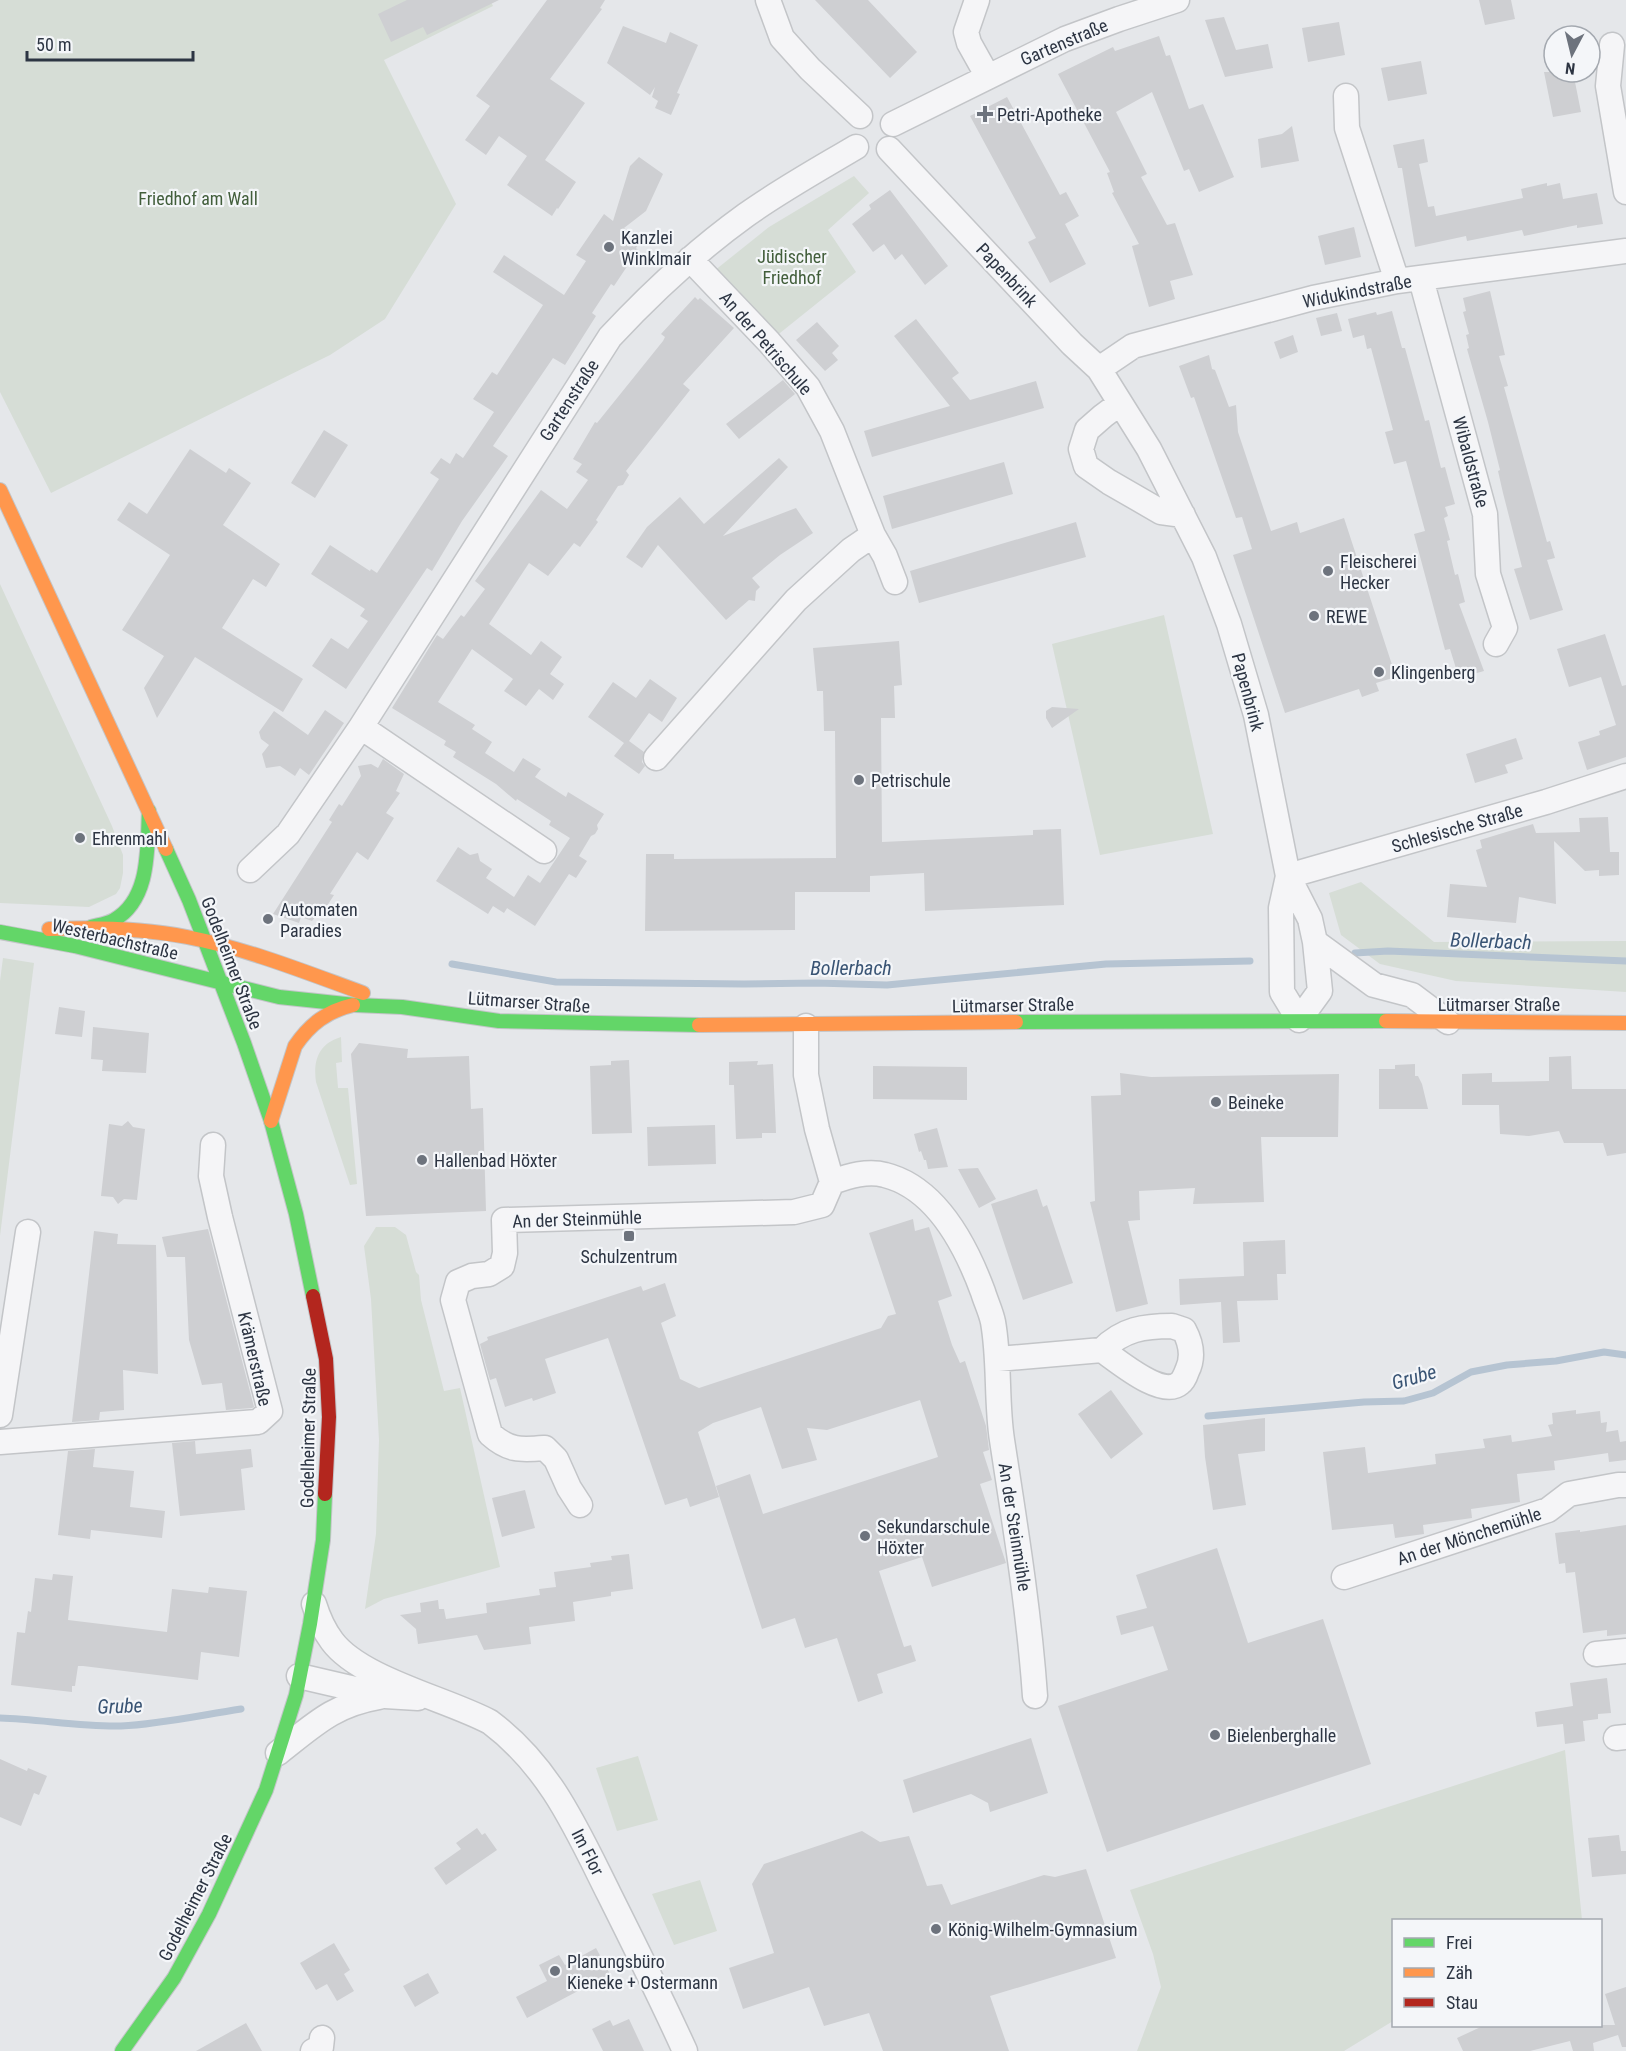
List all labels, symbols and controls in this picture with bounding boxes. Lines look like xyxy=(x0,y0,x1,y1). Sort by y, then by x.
street label: Gartenstraße xyxy=(1017,14,1111,70)
scale bar xyxy=(27,24,194,62)
north arrow xyxy=(1542,24,1602,84)
text: 50 m xyxy=(36,34,71,55)
text: N xyxy=(1564,58,1576,78)
place label: Petri-Apotheke xyxy=(997,104,1102,125)
marker: Petri-Apotheke xyxy=(978,107,992,121)
park label: Friedhof am Wall xyxy=(138,188,258,209)
place label: Kanzlei Winklmair xyxy=(621,227,692,269)
street label: Papenbrink xyxy=(972,239,1042,311)
marker: Kanzlei Winklmair xyxy=(602,240,616,254)
park label: Jüdischer Friedhof xyxy=(757,246,827,288)
street label: Widukindstraße xyxy=(1301,270,1413,312)
street label: An der Petrischule xyxy=(715,287,817,399)
street label: Gartenstraße xyxy=(535,355,603,445)
street label: Wibaldstraße xyxy=(1449,414,1493,510)
place label: Fleischerei Hecker xyxy=(1340,551,1417,593)
marker: Fleischerei Hecker xyxy=(1321,564,1335,578)
place label: REWE xyxy=(1326,606,1367,627)
marker: REWE xyxy=(1307,609,1321,623)
street label: Papenbrink xyxy=(1228,651,1268,733)
place label: Klingenberg xyxy=(1391,662,1475,683)
marker: Klingenberg xyxy=(1372,665,1386,679)
place label: Petrischule xyxy=(871,770,951,791)
marker: Petrischule xyxy=(852,773,866,787)
street label: Schlesische Straße xyxy=(1389,799,1525,857)
place label: Ehrenmahl xyxy=(92,828,167,849)
marker: Ehrenmahl xyxy=(73,831,87,845)
street label: Godelheimer Straße xyxy=(197,894,267,1032)
place label: Automaten Paradies xyxy=(280,899,358,941)
marker: Automaten Paradies xyxy=(261,912,275,926)
street label: Westerbachstraße xyxy=(50,914,180,964)
water label: Bollerbach xyxy=(1450,928,1532,954)
water label: Bollerbach xyxy=(810,956,892,980)
street label: Lütmarser Straße xyxy=(467,987,591,1017)
street label: Lütmarser Straße xyxy=(952,993,1074,1017)
street label: Lütmarser Straße xyxy=(1438,994,1560,1015)
place label: Beineke xyxy=(1228,1092,1284,1113)
marker: Beineke xyxy=(1209,1095,1223,1109)
place label: Hallenbad Höxter xyxy=(434,1150,557,1171)
marker: Hallenbad Höxter xyxy=(415,1153,429,1167)
street label: An der Steinmühle xyxy=(512,1206,642,1232)
marker: Schulzentrum xyxy=(622,1229,636,1243)
place label: Schulzentrum xyxy=(580,1246,678,1267)
street label: Krämerstraße xyxy=(234,1310,276,1408)
water label: Grube xyxy=(1389,1359,1439,1395)
street label: Godelheimer Straße xyxy=(296,1368,320,1508)
street label: An der Steinmühle xyxy=(994,1461,1036,1593)
street label: An der Mönchemühle xyxy=(1394,1503,1544,1569)
place label: Sekundarschule Höxter xyxy=(877,1516,990,1558)
marker: Sekundarschule Höxter xyxy=(858,1529,872,1543)
water label: Grube xyxy=(97,1693,143,1719)
place label: Bielenberghalle xyxy=(1227,1725,1336,1746)
marker: Bielenberghalle xyxy=(1208,1728,1222,1742)
street label: Im Flor xyxy=(567,1825,609,1879)
street label: Godelheimer Straße xyxy=(154,1830,236,1964)
place label: König-Wilhelm-Gymnasium xyxy=(948,1919,1138,1940)
legend xyxy=(1392,1919,1602,2027)
marker: König-Wilhelm-Gymnasium xyxy=(929,1922,943,1936)
text: Frei xyxy=(1446,1932,1472,1953)
place label: Planungsbüro Kieneke + Ostermann xyxy=(567,1951,718,1993)
text: Zäh xyxy=(1446,1962,1473,1983)
marker: Planungsbüro Kieneke + Ostermann xyxy=(548,1964,562,1978)
text: Stau xyxy=(1446,1992,1478,2013)

